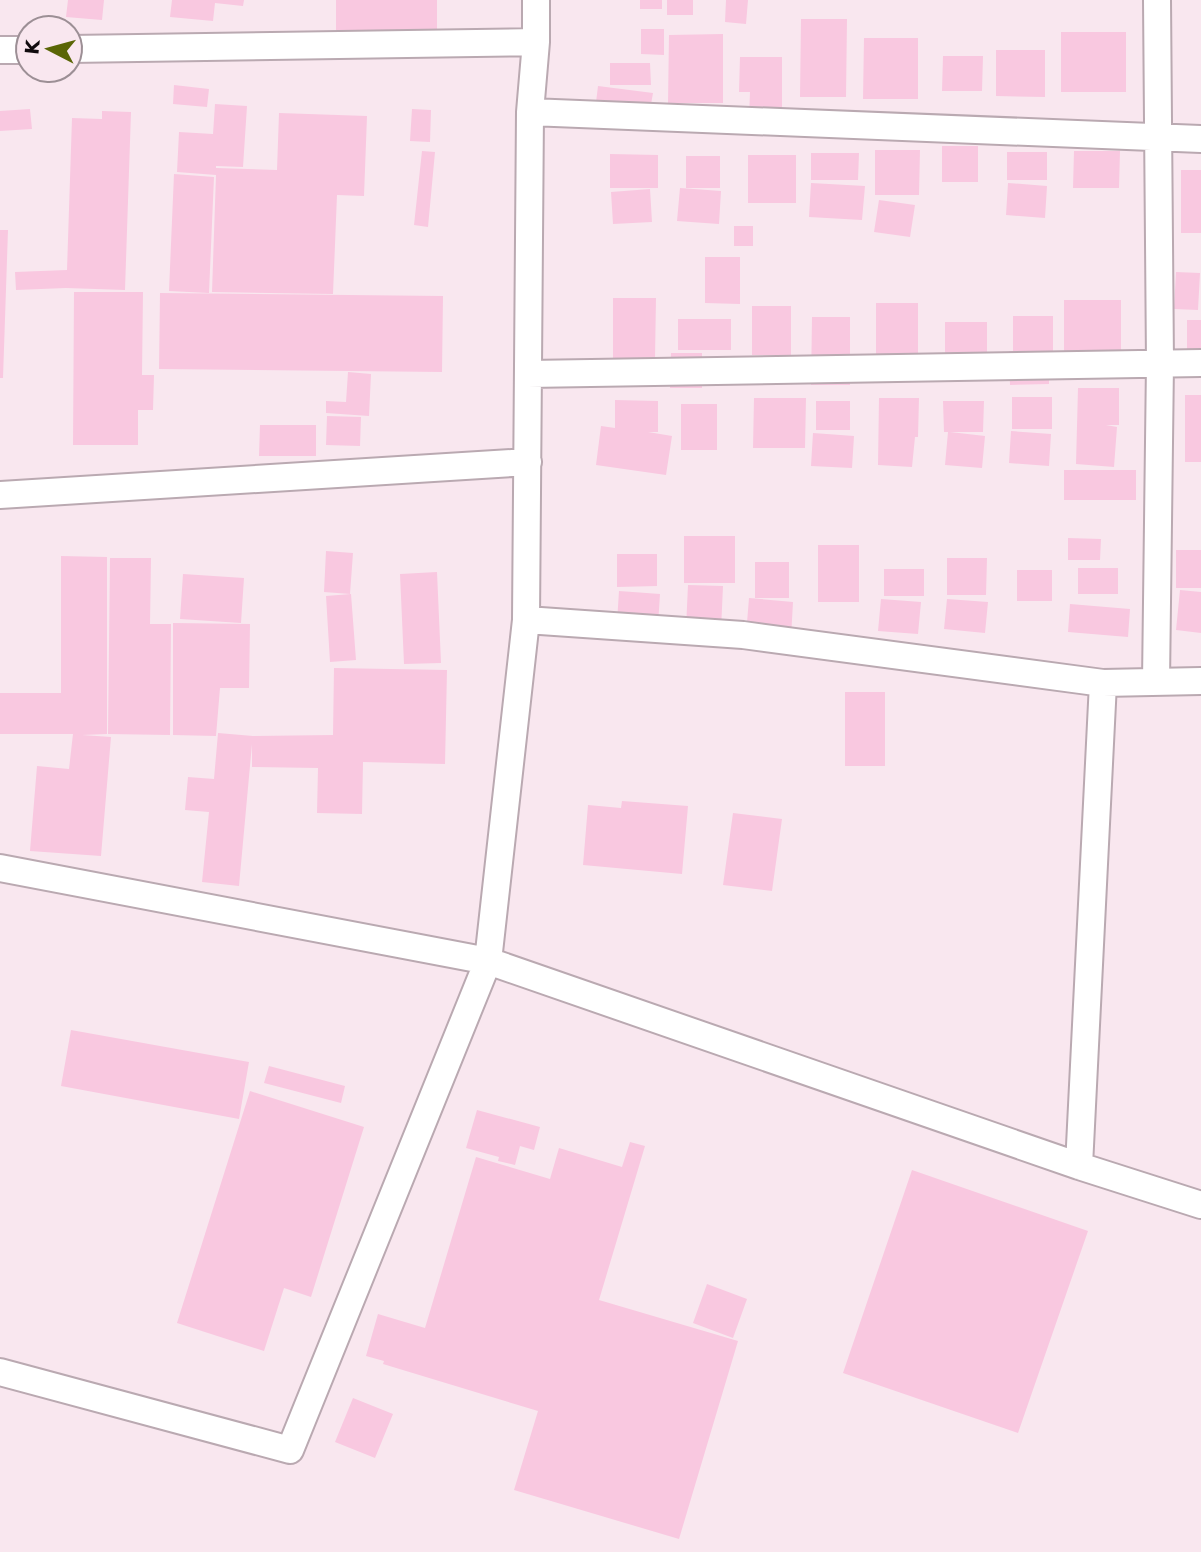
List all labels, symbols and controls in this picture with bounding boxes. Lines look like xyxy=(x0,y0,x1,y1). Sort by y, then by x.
north arrow xyxy=(14,14,84,84)
text: K xyxy=(20,37,44,56)

